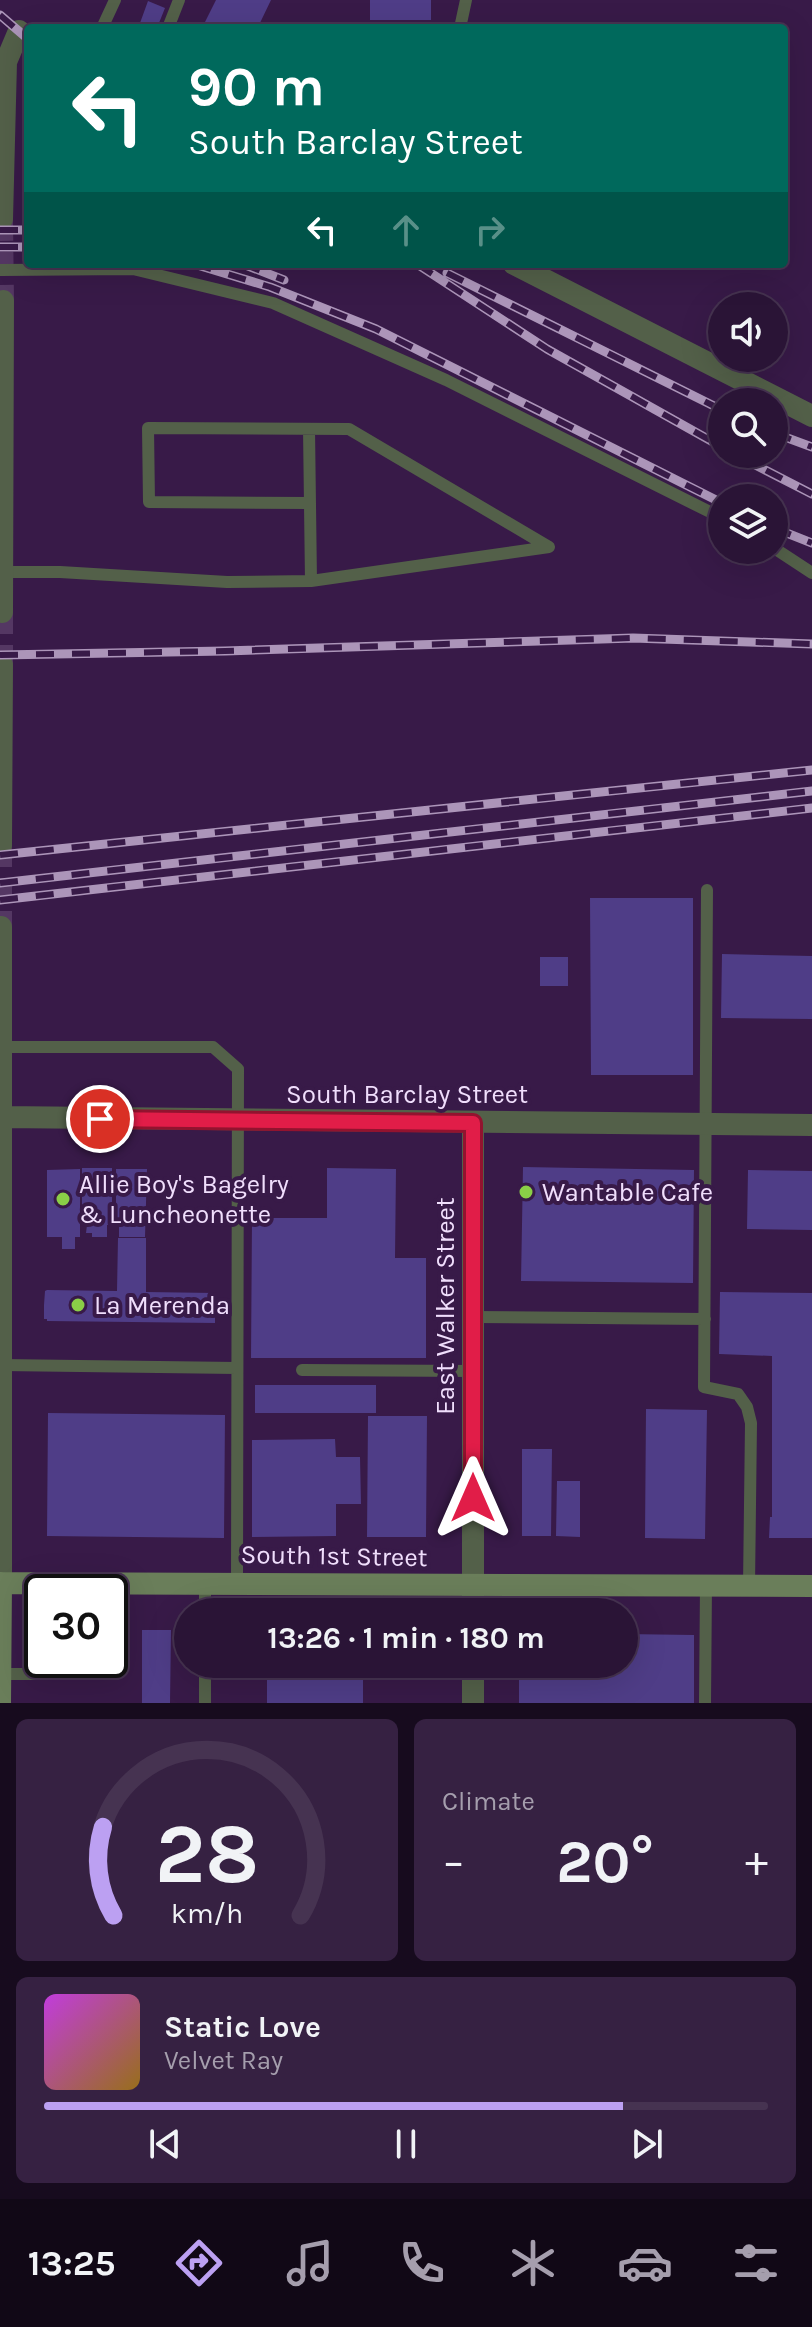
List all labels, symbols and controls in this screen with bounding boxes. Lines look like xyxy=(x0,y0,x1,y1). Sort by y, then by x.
text: 90 m xyxy=(188,54,325,119)
icon: left xyxy=(56,56,160,160)
text: South Barclay Street xyxy=(188,121,523,163)
icon: left xyxy=(300,208,344,252)
icon: ahead xyxy=(384,208,428,252)
icon: right xyxy=(468,208,512,252)
map controls xyxy=(708,292,788,564)
button: sound xyxy=(708,292,788,372)
button: search xyxy=(708,388,788,468)
button: layers xyxy=(708,484,788,564)
street label: South Barclay Street xyxy=(286,1079,528,1110)
pin xyxy=(66,1085,134,1153)
icon: arrive xyxy=(78,1097,122,1141)
place label: Allie Boy's Bagelry & Luncheonette xyxy=(79,1169,289,1230)
place label: Wantable Cafe xyxy=(542,1177,713,1208)
marker: Wantable Cafe xyxy=(517,1183,535,1201)
marker: Allie Boy's Bagelry & Luncheonette xyxy=(54,1190,72,1208)
street label: East Walker Street xyxy=(430,1197,461,1415)
place label: La Merenda xyxy=(94,1290,230,1321)
marker: La Merenda xyxy=(69,1296,87,1314)
position arrow xyxy=(431,1456,515,1540)
street label: South 1st Street xyxy=(240,1539,428,1573)
speed limit sign: 30 xyxy=(24,1574,128,1678)
text: 13:26 · 1 min · 180 m xyxy=(267,1620,545,1656)
text: Climate xyxy=(442,1786,535,1817)
text: 28 xyxy=(155,1806,259,1903)
text: 20° xyxy=(556,1827,654,1897)
text: − xyxy=(442,1836,465,1887)
text: + xyxy=(745,1836,768,1887)
text: km/h xyxy=(171,1897,243,1930)
text: Static Love xyxy=(164,2009,321,2045)
text: Velvet Ray xyxy=(164,2045,283,2076)
icon: previous xyxy=(143,2122,187,2166)
icon: pause xyxy=(384,2122,428,2166)
icon: next xyxy=(625,2122,669,2166)
icon: directions xyxy=(171,2235,227,2291)
icon: music xyxy=(282,2235,338,2291)
icon: phone xyxy=(394,2235,450,2291)
icon: climate xyxy=(505,2235,561,2291)
icon: car xyxy=(617,2235,673,2291)
icon: filters xyxy=(728,2235,784,2291)
text: 13:25 xyxy=(28,2242,115,2284)

